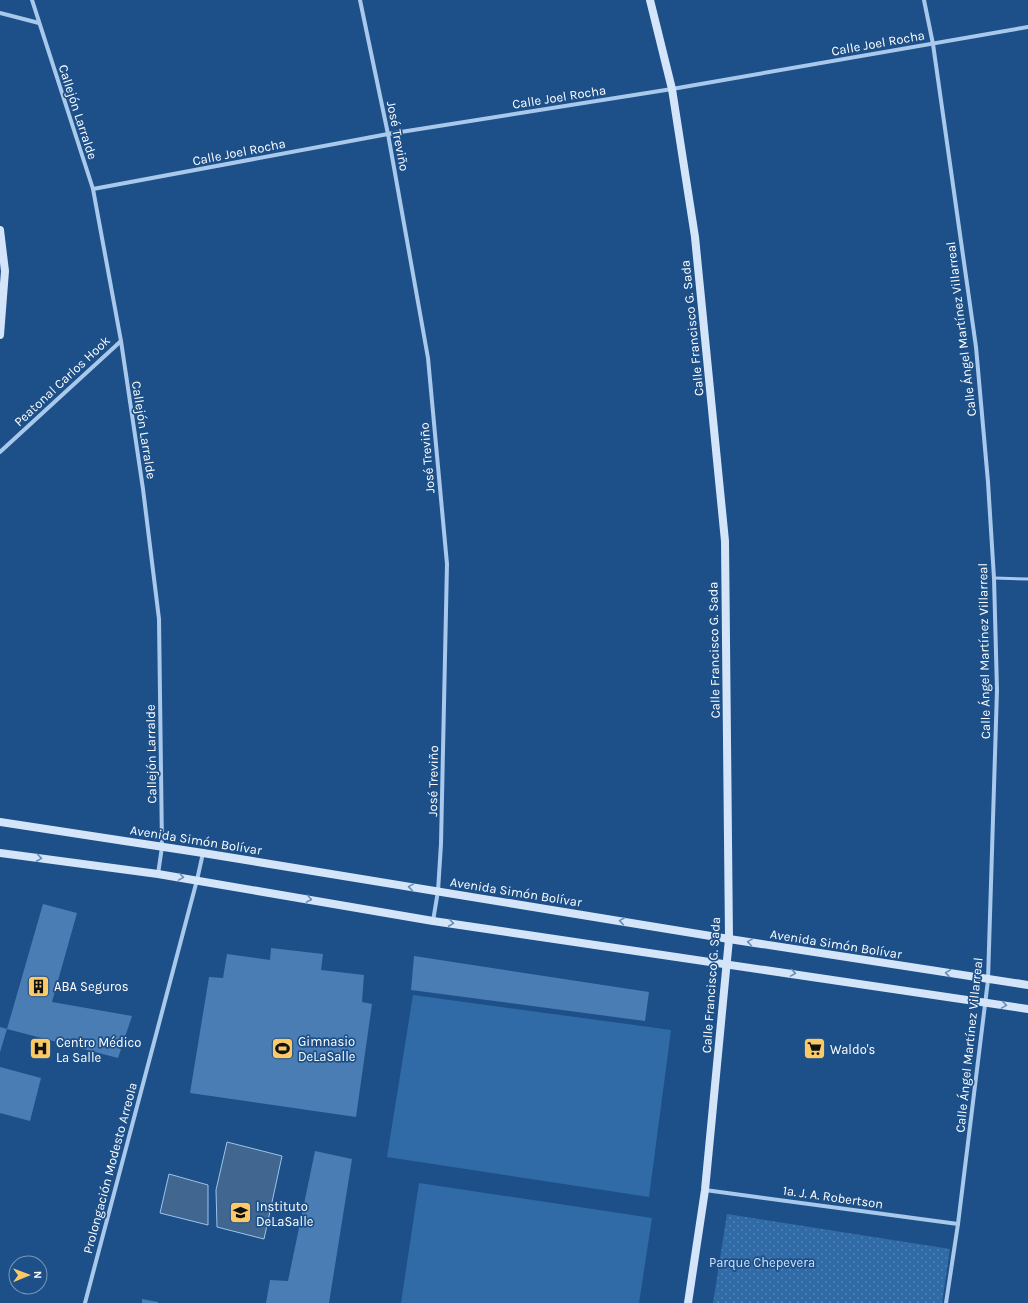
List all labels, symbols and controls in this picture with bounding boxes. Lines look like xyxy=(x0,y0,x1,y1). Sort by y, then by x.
street label: Calle Joel Rocha xyxy=(830,27,926,59)
street label: Callejón Larralde xyxy=(56,63,101,162)
street label: Calle Joel Rocha xyxy=(511,82,607,112)
street label: José Treviño xyxy=(384,100,412,172)
street label: Calle Joel Rocha xyxy=(191,136,287,168)
street label: Calle Ángel Martínez Villarreal xyxy=(941,241,979,418)
street label: Calle Francisco G. Sada xyxy=(677,259,707,397)
street label: Peatonal Carlos Hook xyxy=(11,333,113,429)
street label: Callejón Larralde xyxy=(129,380,159,480)
street label: José Treviño xyxy=(416,422,438,494)
street label: Calle Ángel Martínez Villarreal xyxy=(973,563,993,739)
street label: Calle Francisco G. Sada xyxy=(705,582,723,718)
street label: Callejón Larralde xyxy=(143,704,159,804)
street label: José Treviño xyxy=(425,745,441,817)
street label: Avenida Simón Bolívar xyxy=(129,822,263,858)
one-way arrow xyxy=(36,853,42,862)
one-way arrow xyxy=(178,872,184,881)
street label: Avenida Simón Bolívar xyxy=(449,874,583,910)
one-way arrow xyxy=(408,883,414,892)
one-way arrow xyxy=(306,894,313,903)
street label: Calle Francisco G. Sada xyxy=(699,916,723,1054)
one-way arrow xyxy=(448,918,454,927)
one-way arrow xyxy=(619,918,625,926)
street label: Avenida Simón Bolívar xyxy=(769,926,903,962)
one-way arrow xyxy=(747,938,753,947)
street label: Calle Ángel Martínez Villarreal xyxy=(950,956,986,1133)
one-way arrow xyxy=(790,968,796,977)
one-way arrow xyxy=(945,970,951,978)
building icon: ABA Seguros xyxy=(25,973,51,999)
place label: ABA Seguros xyxy=(54,979,129,994)
one-way arrow xyxy=(1001,1000,1007,1009)
place label: Gimnasio DeLaSalle xyxy=(298,1034,356,1064)
place label: Centro Médico La Salle xyxy=(56,1035,141,1065)
sports icon: Gimnasio DeLaSalle xyxy=(269,1035,295,1061)
hospital icon: Centro Médico La Salle xyxy=(28,1036,54,1062)
supermarket icon: Waldo's xyxy=(801,1036,827,1062)
place label: Waldo's xyxy=(830,1042,876,1057)
street label: Prolongación Modesto Arreola xyxy=(80,1081,140,1255)
street label: 1a. J. A. Robertson xyxy=(782,1183,884,1211)
place label: Instituto DeLaSalle xyxy=(256,1199,314,1229)
school or university icon: Instituto DeLaSalle xyxy=(228,1200,254,1226)
north arrow xyxy=(8,1255,48,1295)
park label: Parque Chepevera xyxy=(709,1255,815,1271)
text: N xyxy=(31,1271,44,1279)

